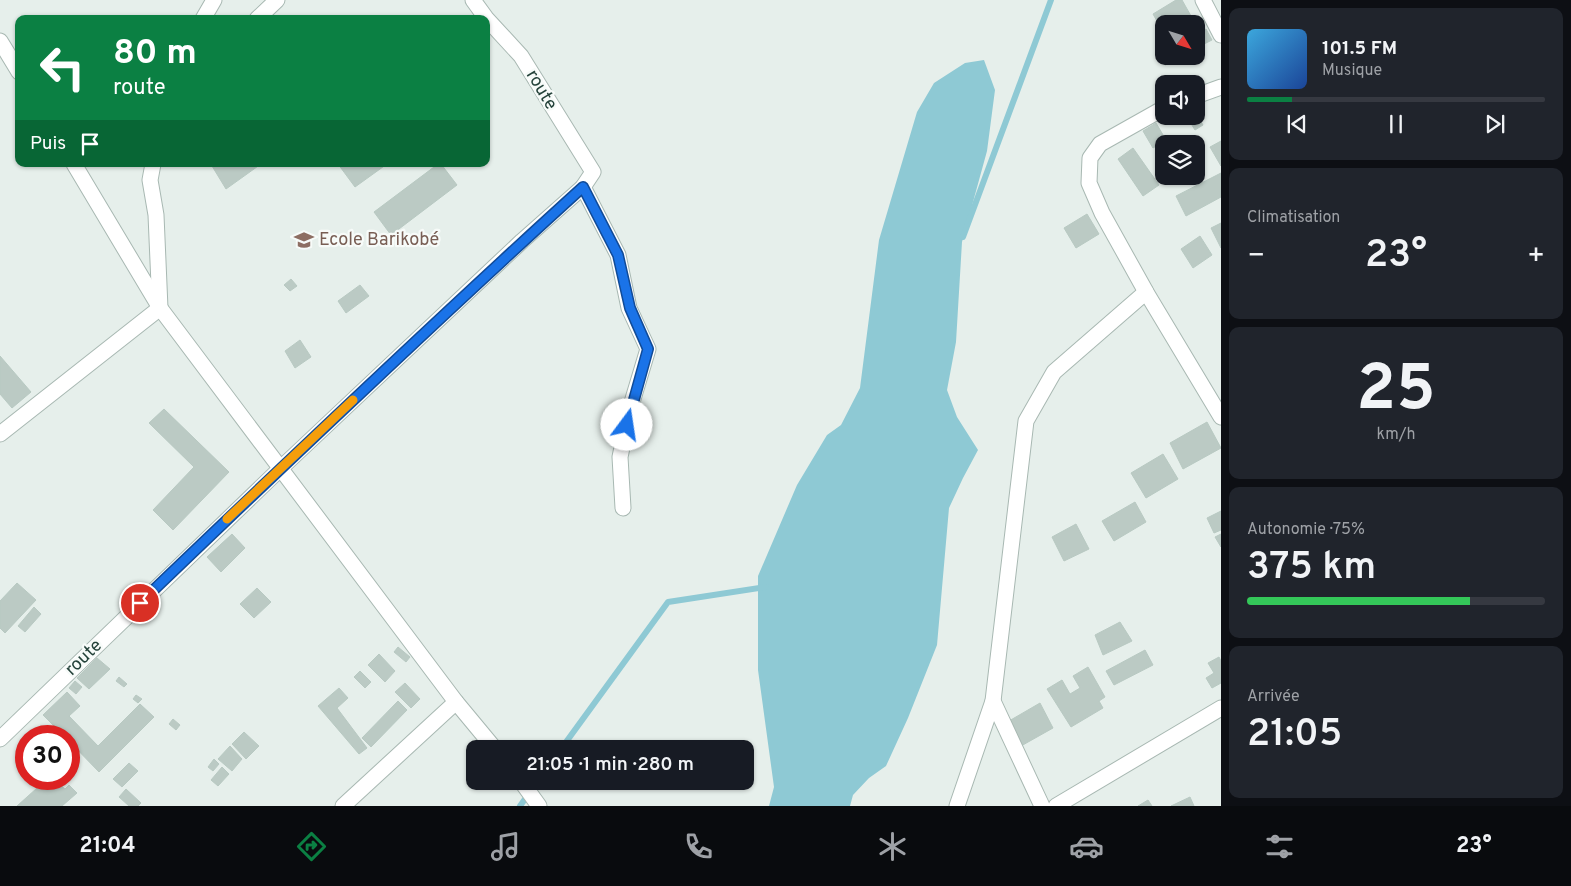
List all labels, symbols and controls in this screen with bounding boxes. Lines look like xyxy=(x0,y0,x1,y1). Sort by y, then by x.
north arrow xyxy=(1155,15,1205,65)
map controls xyxy=(1155,15,1205,185)
text: 80 m xyxy=(113,32,197,76)
icon: left xyxy=(30,35,95,100)
text: 101.5 FM xyxy=(1322,37,1397,61)
text: Musique xyxy=(1322,61,1382,81)
street label: route xyxy=(520,66,562,114)
text: route xyxy=(113,75,166,102)
button: sound xyxy=(1155,75,1205,125)
icon: previous xyxy=(1283,110,1311,138)
icon: pause xyxy=(1382,110,1410,138)
icon: next xyxy=(1481,110,1509,138)
icon: arrive xyxy=(76,130,104,158)
text: Puis xyxy=(30,132,66,156)
button: layers xyxy=(1155,135,1205,185)
text: Climatisation xyxy=(1247,208,1340,228)
school or university icon: Ecole Barikobé xyxy=(293,229,315,251)
place label: Ecole Barikobé xyxy=(319,229,439,252)
text: 23° xyxy=(1365,232,1427,281)
text: − xyxy=(1247,239,1265,275)
text: + xyxy=(1527,239,1545,275)
text: 25 xyxy=(1356,351,1436,433)
position arrow xyxy=(600,398,652,450)
text: km/h xyxy=(1377,425,1415,445)
text: Autonomie · 75% xyxy=(1247,520,1365,540)
text: 375 km xyxy=(1247,544,1376,593)
pin xyxy=(119,582,161,624)
icon: arrive xyxy=(126,589,154,617)
street label: route xyxy=(61,635,107,681)
text: Arrivée xyxy=(1247,687,1300,707)
text: 21:05 xyxy=(1247,711,1342,760)
speed limit sign: 30 xyxy=(15,725,80,790)
text: 21:05 · 1 min · 280 m xyxy=(526,753,694,777)
icon: directions xyxy=(294,829,329,864)
icon: music xyxy=(488,829,523,864)
icon: phone xyxy=(681,829,716,864)
icon: climate xyxy=(875,829,910,864)
icon: car xyxy=(1069,829,1104,864)
icon: filters xyxy=(1262,829,1297,864)
text: 21:04 xyxy=(79,833,136,860)
text: 23° xyxy=(1456,833,1492,860)

